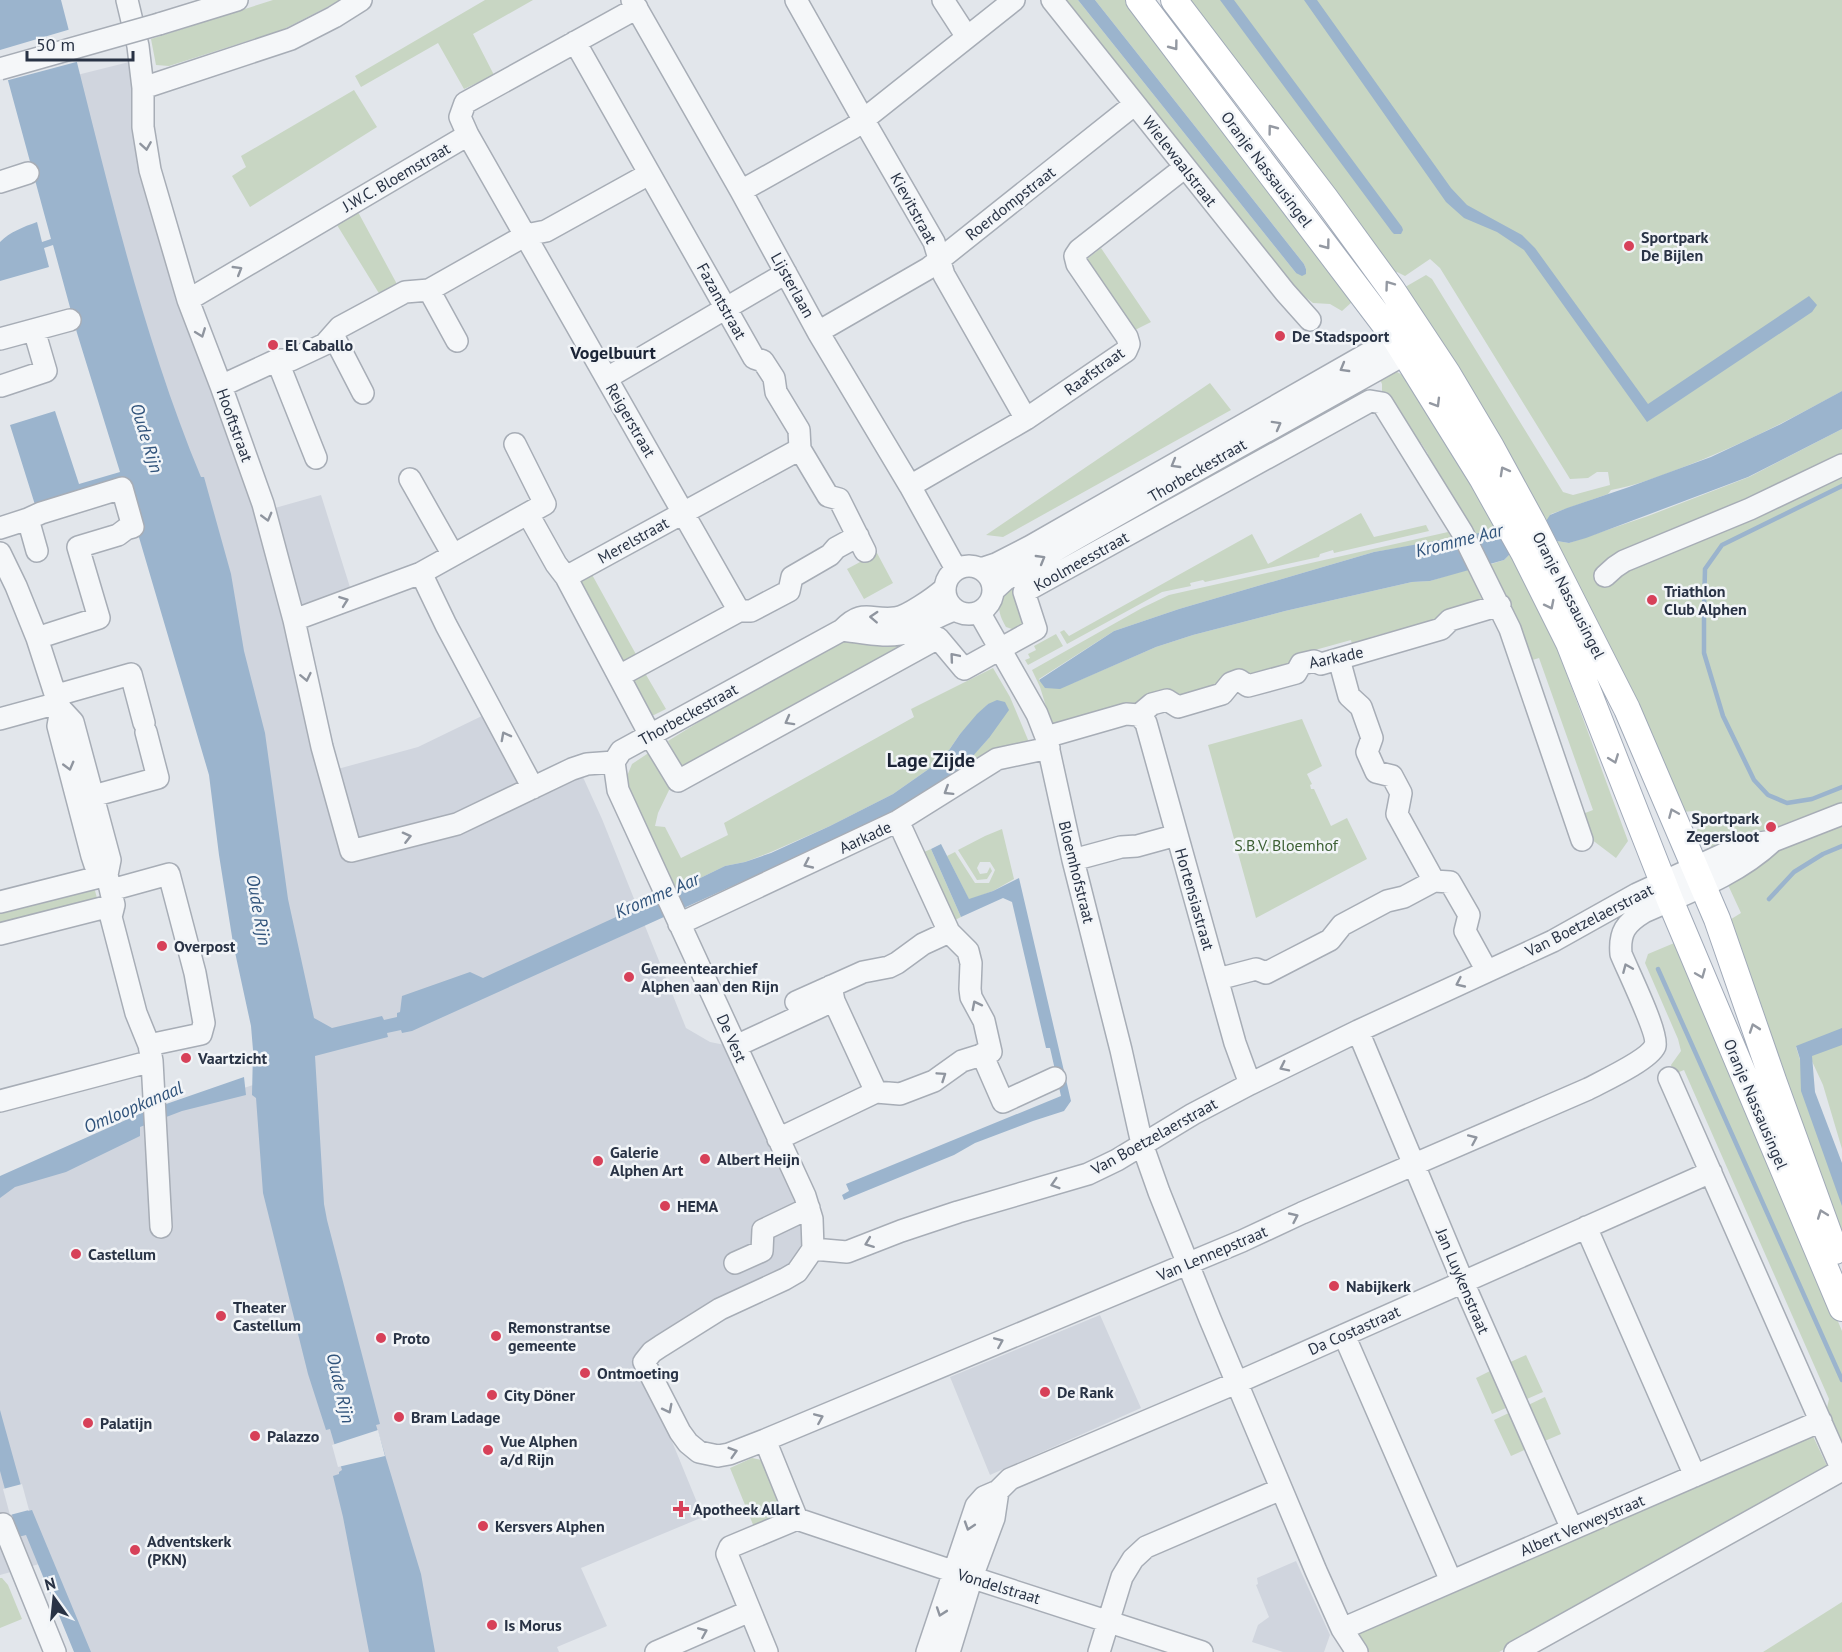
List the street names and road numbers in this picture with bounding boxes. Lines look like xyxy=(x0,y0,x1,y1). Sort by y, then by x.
street label: Oranje Nassausingel xyxy=(1217,107,1317,231)
street label: Wielewaalstraat xyxy=(1138,112,1222,211)
street label: J.W.C. Bloemstraat xyxy=(338,138,454,216)
street label: Roerdompstraat xyxy=(961,161,1059,244)
street label: Kievitstraat xyxy=(886,169,942,248)
street label: Lijsterlaan xyxy=(767,249,819,321)
street label: Fazantstraat xyxy=(693,259,751,343)
street label: Raafstraat xyxy=(1060,342,1128,399)
street label: Reigerstraat xyxy=(602,379,661,461)
street label: Hooftstraat xyxy=(212,385,258,465)
street label: Thorbeckestraat xyxy=(1144,434,1250,506)
street label: Merelstraat xyxy=(594,512,672,568)
street label: Koolmeesstraat xyxy=(1030,526,1132,595)
street label: Oranje Nassausingel xyxy=(1528,528,1610,662)
street label: Aarkade xyxy=(1307,641,1365,673)
street label: Thorbeckestraat xyxy=(635,678,741,749)
street label: Aarkade xyxy=(836,816,894,858)
street label: Bloemhofstraat xyxy=(1055,819,1100,926)
street label: Hortensiastraat xyxy=(1171,846,1219,953)
street label: Van Boetzelaerstraat xyxy=(1521,879,1657,961)
street label: De Vest xyxy=(713,1011,752,1066)
street label: Oranje Nassausingel xyxy=(1720,1036,1793,1172)
street label: Van Boetzelaerstraat xyxy=(1087,1093,1221,1179)
street label: Van Lennepstraat xyxy=(1153,1221,1271,1286)
street label: Jan Luykenstraat xyxy=(1431,1224,1494,1337)
street label: Da Costastraat xyxy=(1305,1301,1404,1359)
street label: Albert Verweystraat xyxy=(1517,1490,1648,1560)
street label: Vondelstraat xyxy=(954,1564,1043,1608)

